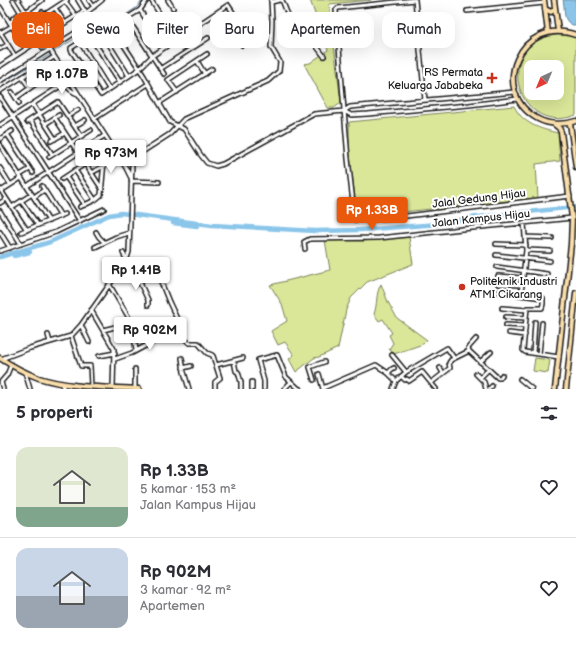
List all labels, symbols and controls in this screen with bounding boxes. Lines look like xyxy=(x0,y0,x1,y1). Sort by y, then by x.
chip: Beli xyxy=(12,12,64,48)
chip: Sewa xyxy=(72,12,134,48)
chip: Filter xyxy=(142,12,202,48)
chip: Baru xyxy=(210,12,269,48)
chip: Apartemen xyxy=(277,12,374,48)
chip: Rumah xyxy=(382,12,455,48)
north arrow xyxy=(524,60,564,100)
map controls xyxy=(524,60,564,100)
pin: Rp 1.07B xyxy=(21,61,103,95)
text: Rp 1.07B xyxy=(36,66,88,82)
place label: RS Permata Keluarga Jababeka xyxy=(388,66,483,92)
marker: RS Permata Keluarga Jababeka xyxy=(486,72,498,84)
pin: Rp 973M xyxy=(74,140,148,174)
text: Rp 973M xyxy=(84,145,138,161)
street label: Jalal Gedung Hijau xyxy=(432,186,527,211)
pin: Rp 1.33B xyxy=(331,197,413,231)
text: Rp 1.33B xyxy=(346,202,398,218)
street label: Jalan Kampus Hijau xyxy=(432,207,531,230)
pin: Rp 1.41B xyxy=(95,257,177,291)
text: Rp 1.41B xyxy=(111,262,161,278)
place label: Politeknik Industri ATMI Cikarang xyxy=(470,275,557,301)
marker: Politeknik Industri ATMI Cikarang xyxy=(457,282,467,292)
pin: Rp 902M xyxy=(113,317,187,351)
text: Rp 902M xyxy=(123,322,177,338)
icon: filters xyxy=(538,402,560,424)
text: 5 properti xyxy=(16,403,93,423)
text: Rp 1.33B xyxy=(140,461,209,481)
icon: home xyxy=(48,463,96,511)
icon: heart xyxy=(538,476,560,498)
text: 5 kamar · 153 m² xyxy=(140,481,236,497)
text: Jalan Kampus Hijau xyxy=(140,497,256,513)
text: Rp 902M xyxy=(140,562,211,582)
icon: home xyxy=(48,564,96,612)
icon: heart xyxy=(538,577,560,599)
text: 3 kamar · 92 m² xyxy=(140,582,231,598)
text: Apartemen xyxy=(140,598,205,614)

